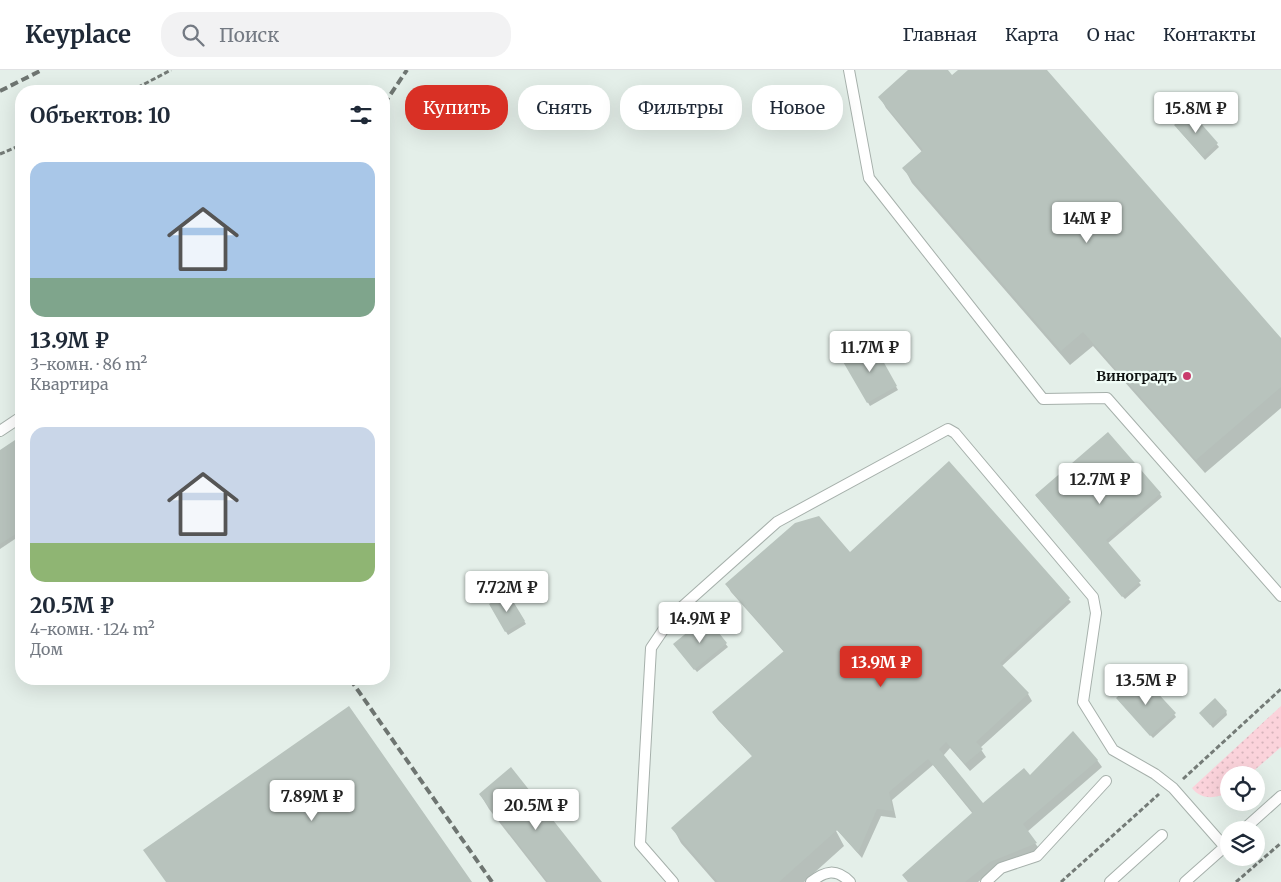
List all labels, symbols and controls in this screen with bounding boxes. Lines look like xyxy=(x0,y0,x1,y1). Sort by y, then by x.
search box xyxy=(161,12,511,57)
text: Keyplace xyxy=(25,19,131,50)
icon: search xyxy=(179,21,207,49)
text: Поиск xyxy=(219,23,279,47)
text: Главная xyxy=(902,23,977,46)
text: Карта xyxy=(1005,23,1059,46)
text: О нас xyxy=(1087,23,1135,46)
text: Контакты xyxy=(1163,23,1256,46)
chip: Купить xyxy=(405,85,508,130)
chip: Снять xyxy=(518,85,610,130)
chip: Фильтры xyxy=(620,85,742,130)
chip: Новое xyxy=(752,85,843,130)
pin: 15.8M ₽ xyxy=(1150,92,1242,134)
text: 15.8M ₽ xyxy=(1165,98,1227,118)
icon: filters xyxy=(347,101,375,129)
text: Объектов: 10 xyxy=(30,102,171,129)
icon: home xyxy=(158,194,248,284)
pin: 14M ₽ xyxy=(1052,202,1122,244)
text: 14M ₽ xyxy=(1063,208,1111,228)
text: 13.9M ₽ xyxy=(30,327,109,354)
pin: 11.7M ₽ xyxy=(824,330,916,373)
text: 11.7M ₽ xyxy=(841,337,899,357)
text: 3-комн. · 86 m² xyxy=(30,354,147,374)
place label: Виноградъ xyxy=(1096,367,1177,385)
marker: Виноградъ xyxy=(1181,370,1193,382)
text: Квартира xyxy=(30,374,109,394)
icon: home xyxy=(158,459,248,549)
pin: 12.7M ₽ xyxy=(1054,462,1146,505)
text: 12.7M ₽ xyxy=(1070,469,1131,489)
pin: 7.72M ₽ xyxy=(461,570,553,613)
text: 7.72M ₽ xyxy=(476,577,538,597)
text: 20.5M ₽ xyxy=(30,592,114,619)
pin: 14.9M ₽ xyxy=(654,602,746,644)
text: 14.9M ₽ xyxy=(669,608,731,628)
text: 4-комн. · 124 m² xyxy=(30,619,155,639)
text: Дом xyxy=(30,639,63,659)
pin: 13.9M ₽ xyxy=(835,646,927,688)
text: 13.9M ₽ xyxy=(851,652,911,672)
pin: 13.5M ₽ xyxy=(1100,664,1192,706)
text: 13.5M ₽ xyxy=(1116,670,1176,690)
map controls xyxy=(1220,766,1265,866)
button: locate xyxy=(1220,766,1265,811)
pin: 7.89M ₽ xyxy=(266,780,358,822)
text: 7.89M ₽ xyxy=(281,786,343,806)
pin: 20.5M ₽ xyxy=(490,788,582,831)
text: 20.5M ₽ xyxy=(504,795,568,815)
button: layers xyxy=(1220,821,1265,866)

